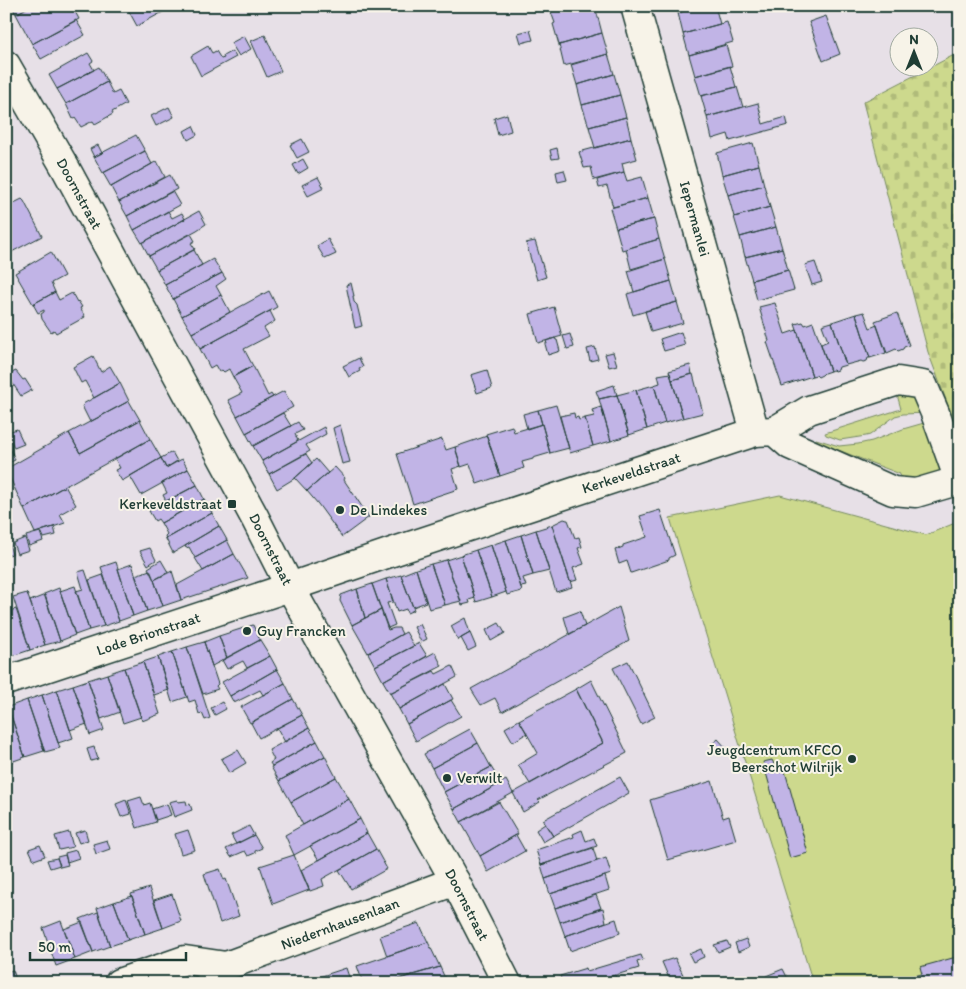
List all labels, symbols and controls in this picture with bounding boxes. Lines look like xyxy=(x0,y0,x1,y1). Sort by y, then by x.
north arrow xyxy=(888,28,938,78)
text: N xyxy=(909,31,919,48)
street label: Doornstraat xyxy=(53,155,106,233)
street label: Iepermanlei xyxy=(676,179,714,259)
street label: Kerkeveldstraat xyxy=(580,448,683,498)
place label: Kerkeveldstraat xyxy=(119,495,222,513)
marker: Kerkeveldstraat xyxy=(226,498,238,510)
place label: De Lindekes xyxy=(350,501,428,519)
marker: De Lindekes xyxy=(334,504,346,516)
street label: Doornstraat xyxy=(245,510,297,589)
street label: Lode Brionstraat xyxy=(94,608,203,659)
place label: Guy Francken xyxy=(257,622,346,640)
marker: Guy Francken xyxy=(241,625,253,637)
place label: Jeugdcentrum KFCO Beerschot Wilrijk xyxy=(707,741,842,776)
marker: Jeugdcentrum KFCO Beerschot Wilrijk xyxy=(846,753,858,765)
place label: Verwilt xyxy=(457,769,503,787)
marker: Verwilt xyxy=(441,772,453,784)
street label: Doornstraat xyxy=(441,865,493,944)
street label: Niedernhausenlaan xyxy=(278,894,402,954)
scale bar xyxy=(30,929,186,961)
text: 50 m xyxy=(38,938,71,956)

